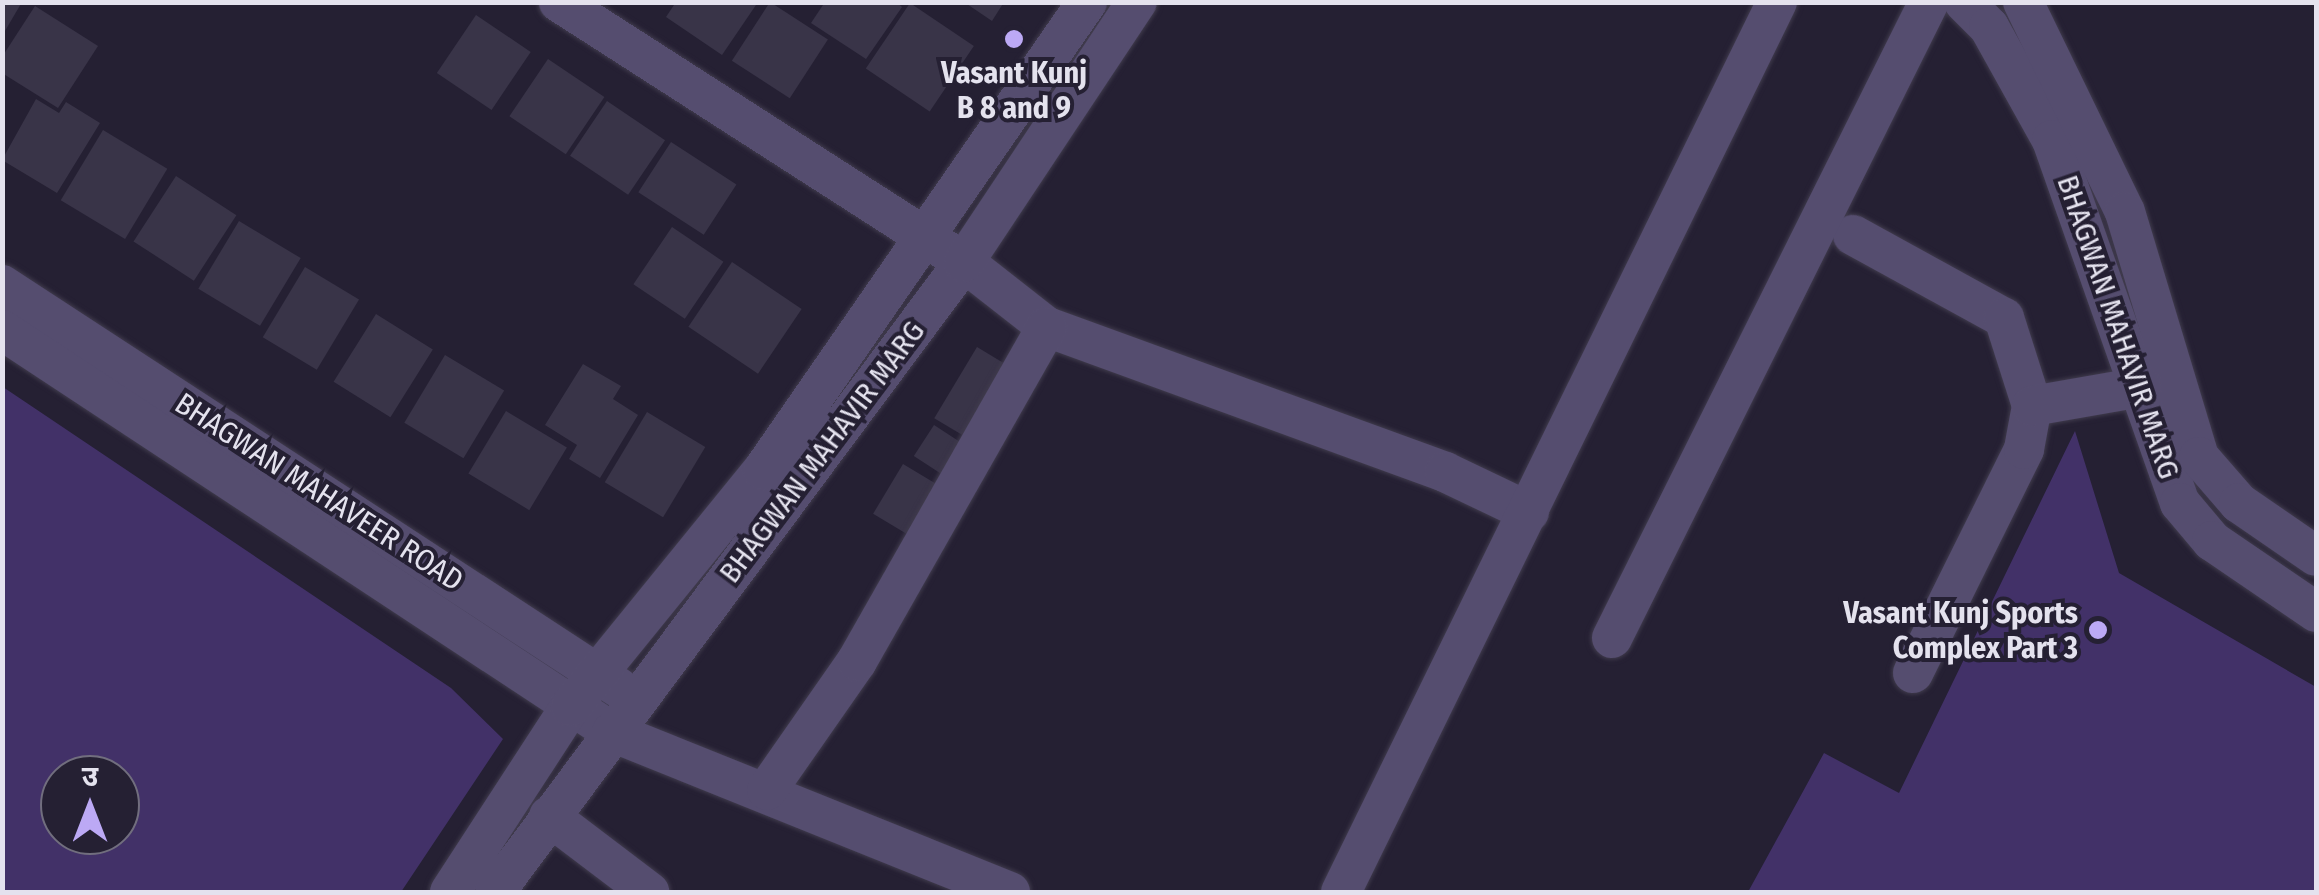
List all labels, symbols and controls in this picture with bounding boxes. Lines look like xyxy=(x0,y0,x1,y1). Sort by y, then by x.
marker: Vasant Kunj B 8 and 9 xyxy=(1003,28,1025,50)
place label: Vasant Kunj B 8 and 9 xyxy=(941,55,1087,126)
street label: BHAGWAN MAHAVIR MARG xyxy=(2049,171,2187,483)
street label: BHAGWAN MAHAVIR MARG xyxy=(712,314,932,590)
street label: BHAGWAN MAHAVEER ROAD xyxy=(168,385,470,599)
place label: Vasant Kunj Sports Complex Part 3 xyxy=(1843,595,2078,666)
marker: Vasant Kunj Sports Complex Part 3 xyxy=(2087,619,2109,641)
north arrow xyxy=(40,755,140,855)
text: उ xyxy=(82,760,98,793)

